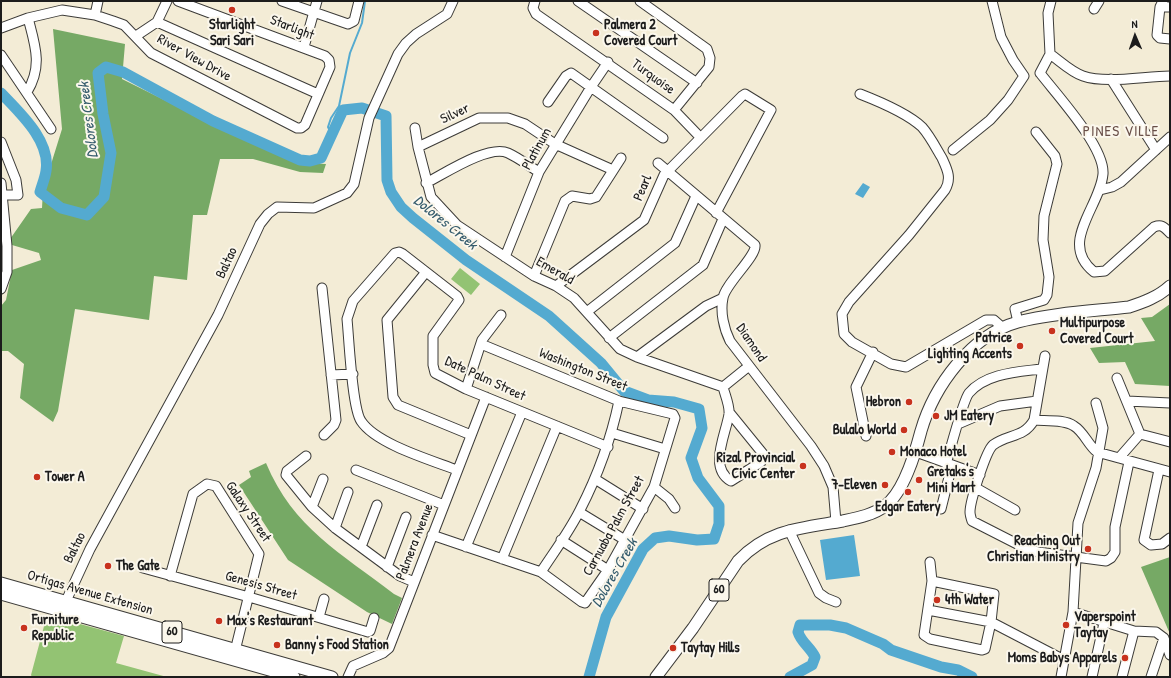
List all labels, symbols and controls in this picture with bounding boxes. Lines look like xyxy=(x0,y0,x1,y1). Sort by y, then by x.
marker: Starlight Sari Sari xyxy=(227,5,237,15)
street label: Starlight xyxy=(268,12,316,44)
north arrow xyxy=(1115,16,1155,56)
place label: Starlight Sari Sari xyxy=(209,17,255,50)
place label: Palmera 2 Covered Court xyxy=(604,17,677,50)
text: N xyxy=(1131,17,1138,31)
marker: Palmera 2 Covered Court xyxy=(591,28,601,38)
street label: River View Drive xyxy=(154,31,234,85)
street label: Turquoise xyxy=(628,56,678,98)
water label: Dolores Creek xyxy=(75,81,103,159)
street label: Silver xyxy=(438,100,472,128)
district label: PINES VILLE xyxy=(1083,123,1159,141)
street label: Platinum xyxy=(519,125,555,173)
street label: Pearl xyxy=(630,172,656,204)
water label: Dolores Creek xyxy=(410,192,480,254)
street label: Baltao xyxy=(213,245,241,281)
street label: Emerald xyxy=(533,253,577,289)
place label: Multipurpose Covered Court xyxy=(1060,315,1133,348)
street label: Diamond xyxy=(732,321,770,365)
marker: Multipurpose Covered Court xyxy=(1047,326,1057,336)
place label: Patrice Lighting Accents xyxy=(928,330,1012,362)
marker: Patrice Lighting Accents xyxy=(1015,341,1025,351)
street label: Washington Street xyxy=(536,345,630,395)
street label: Date Palm Street xyxy=(442,353,528,405)
place label: Hebron xyxy=(866,394,901,410)
marker: Hebron xyxy=(904,397,914,407)
place label: JM Eatery xyxy=(944,408,994,424)
marker: JM Eatery xyxy=(931,411,941,421)
place label: Bulalo World xyxy=(833,422,896,438)
marker: Bulalo World xyxy=(899,425,909,435)
place label: Monaco Hotel xyxy=(900,444,966,460)
marker: Monaco Hotel xyxy=(887,447,897,457)
place label: Rizal Provincial Civic Center xyxy=(716,450,795,482)
marker: Rizal Provincial Civic Center xyxy=(798,461,808,471)
place label: Gretaks's Mini Mart xyxy=(927,464,975,496)
place label: Tower A xyxy=(45,469,85,485)
marker: Tower A xyxy=(32,472,42,482)
street label: Carnuaba Palm Street xyxy=(580,473,648,579)
marker: Gretaks's Mini Mart xyxy=(914,475,924,485)
place label: 7-Eleven xyxy=(831,477,877,493)
street label: Galaxy Street xyxy=(222,479,274,545)
marker: 7-Eleven xyxy=(880,480,890,490)
marker: Edgar Eatery xyxy=(903,487,913,497)
place label: Edgar Eatery xyxy=(875,499,941,515)
street label: Palmera Avenue xyxy=(393,501,437,583)
street label: Baltao xyxy=(60,530,90,566)
place label: Reaching Out Christian Ministry xyxy=(987,533,1080,566)
water label: Dolores Creek xyxy=(588,535,642,611)
marker: Reaching Out Christian Ministry xyxy=(1083,544,1093,554)
place label: The Gate xyxy=(116,558,160,574)
marker: The Gate xyxy=(103,561,113,571)
street label: Ortigas Avenue Extension xyxy=(25,567,155,619)
street label: Genesis Street xyxy=(223,568,299,604)
road number: 60 xyxy=(709,579,729,601)
place label: 4th Water xyxy=(945,592,994,608)
marker: 4th Water xyxy=(932,595,942,605)
place label: Vaperspoint Taytay xyxy=(1074,609,1136,642)
place label: Furniture Republic xyxy=(32,612,79,644)
place label: Max's Restaurant xyxy=(227,613,313,629)
marker: Max's Restaurant xyxy=(214,616,224,626)
marker: Vaperspoint Taytay xyxy=(1061,620,1071,630)
road number: 60 xyxy=(162,621,182,643)
marker: Furniture Republic xyxy=(19,623,29,633)
place label: Banny's Food Station xyxy=(285,637,389,653)
marker: Banny's Food Station xyxy=(272,640,282,650)
place label: Taytay Hills xyxy=(681,640,740,656)
marker: Taytay Hills xyxy=(668,643,678,653)
place label: Moms Babys Apparels xyxy=(1008,650,1117,666)
marker: Moms Babys Apparels xyxy=(1120,653,1130,663)

